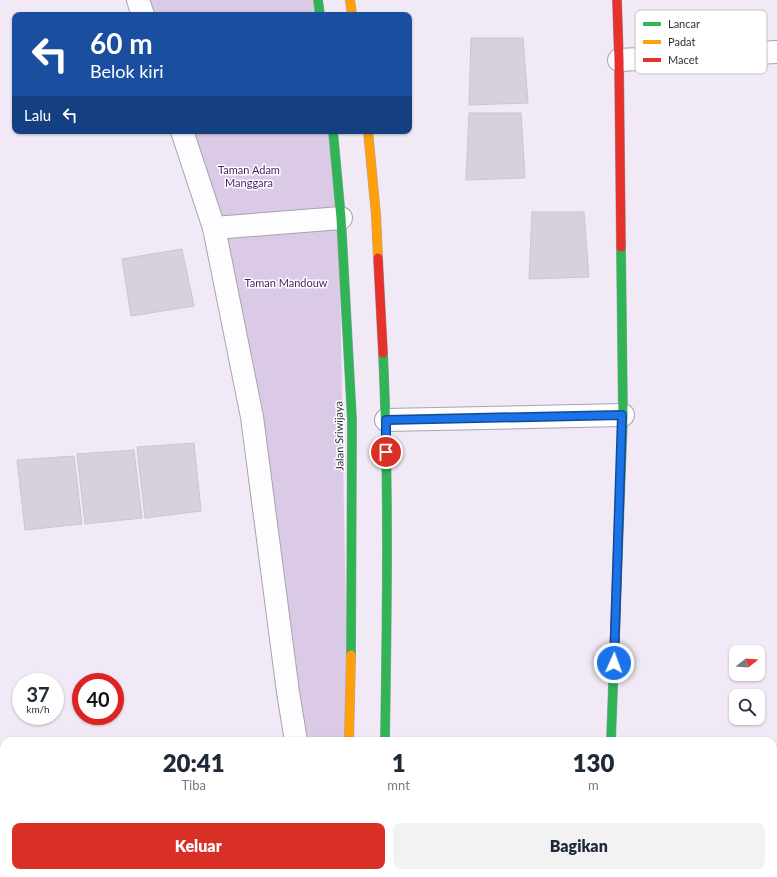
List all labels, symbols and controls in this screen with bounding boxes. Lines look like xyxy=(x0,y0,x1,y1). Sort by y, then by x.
legend xyxy=(635,10,767,74)
text: Lancar xyxy=(668,17,700,30)
text: 60 m xyxy=(90,26,153,60)
icon: left xyxy=(24,28,76,80)
text: Padat xyxy=(668,35,695,48)
text: Macet xyxy=(668,53,698,66)
text: Belok kiri xyxy=(90,60,164,82)
icon: left xyxy=(59,104,81,126)
text: Lalu xyxy=(24,106,51,124)
park label: Taman Adam Manggara xyxy=(218,163,280,189)
park label: Taman Mandouw xyxy=(244,276,328,289)
street label: Jalan Sriwijaya xyxy=(331,401,346,471)
pin xyxy=(369,435,403,469)
icon: arrive xyxy=(375,441,397,463)
position arrow xyxy=(593,642,635,684)
north arrow xyxy=(729,645,765,681)
map controls xyxy=(729,645,765,725)
speed limit sign: 40 xyxy=(72,673,124,725)
text: 37 xyxy=(26,682,50,706)
button: search xyxy=(729,689,765,725)
text: km/h xyxy=(26,703,50,715)
text: 20:41 xyxy=(163,748,225,777)
text: 1 xyxy=(392,748,406,777)
text: 130 xyxy=(573,748,614,777)
text: Tiba xyxy=(181,777,206,793)
text: mnt xyxy=(387,777,410,793)
text: m xyxy=(588,777,599,793)
button: Keluar xyxy=(12,823,385,869)
button: Bagikan xyxy=(393,823,765,869)

